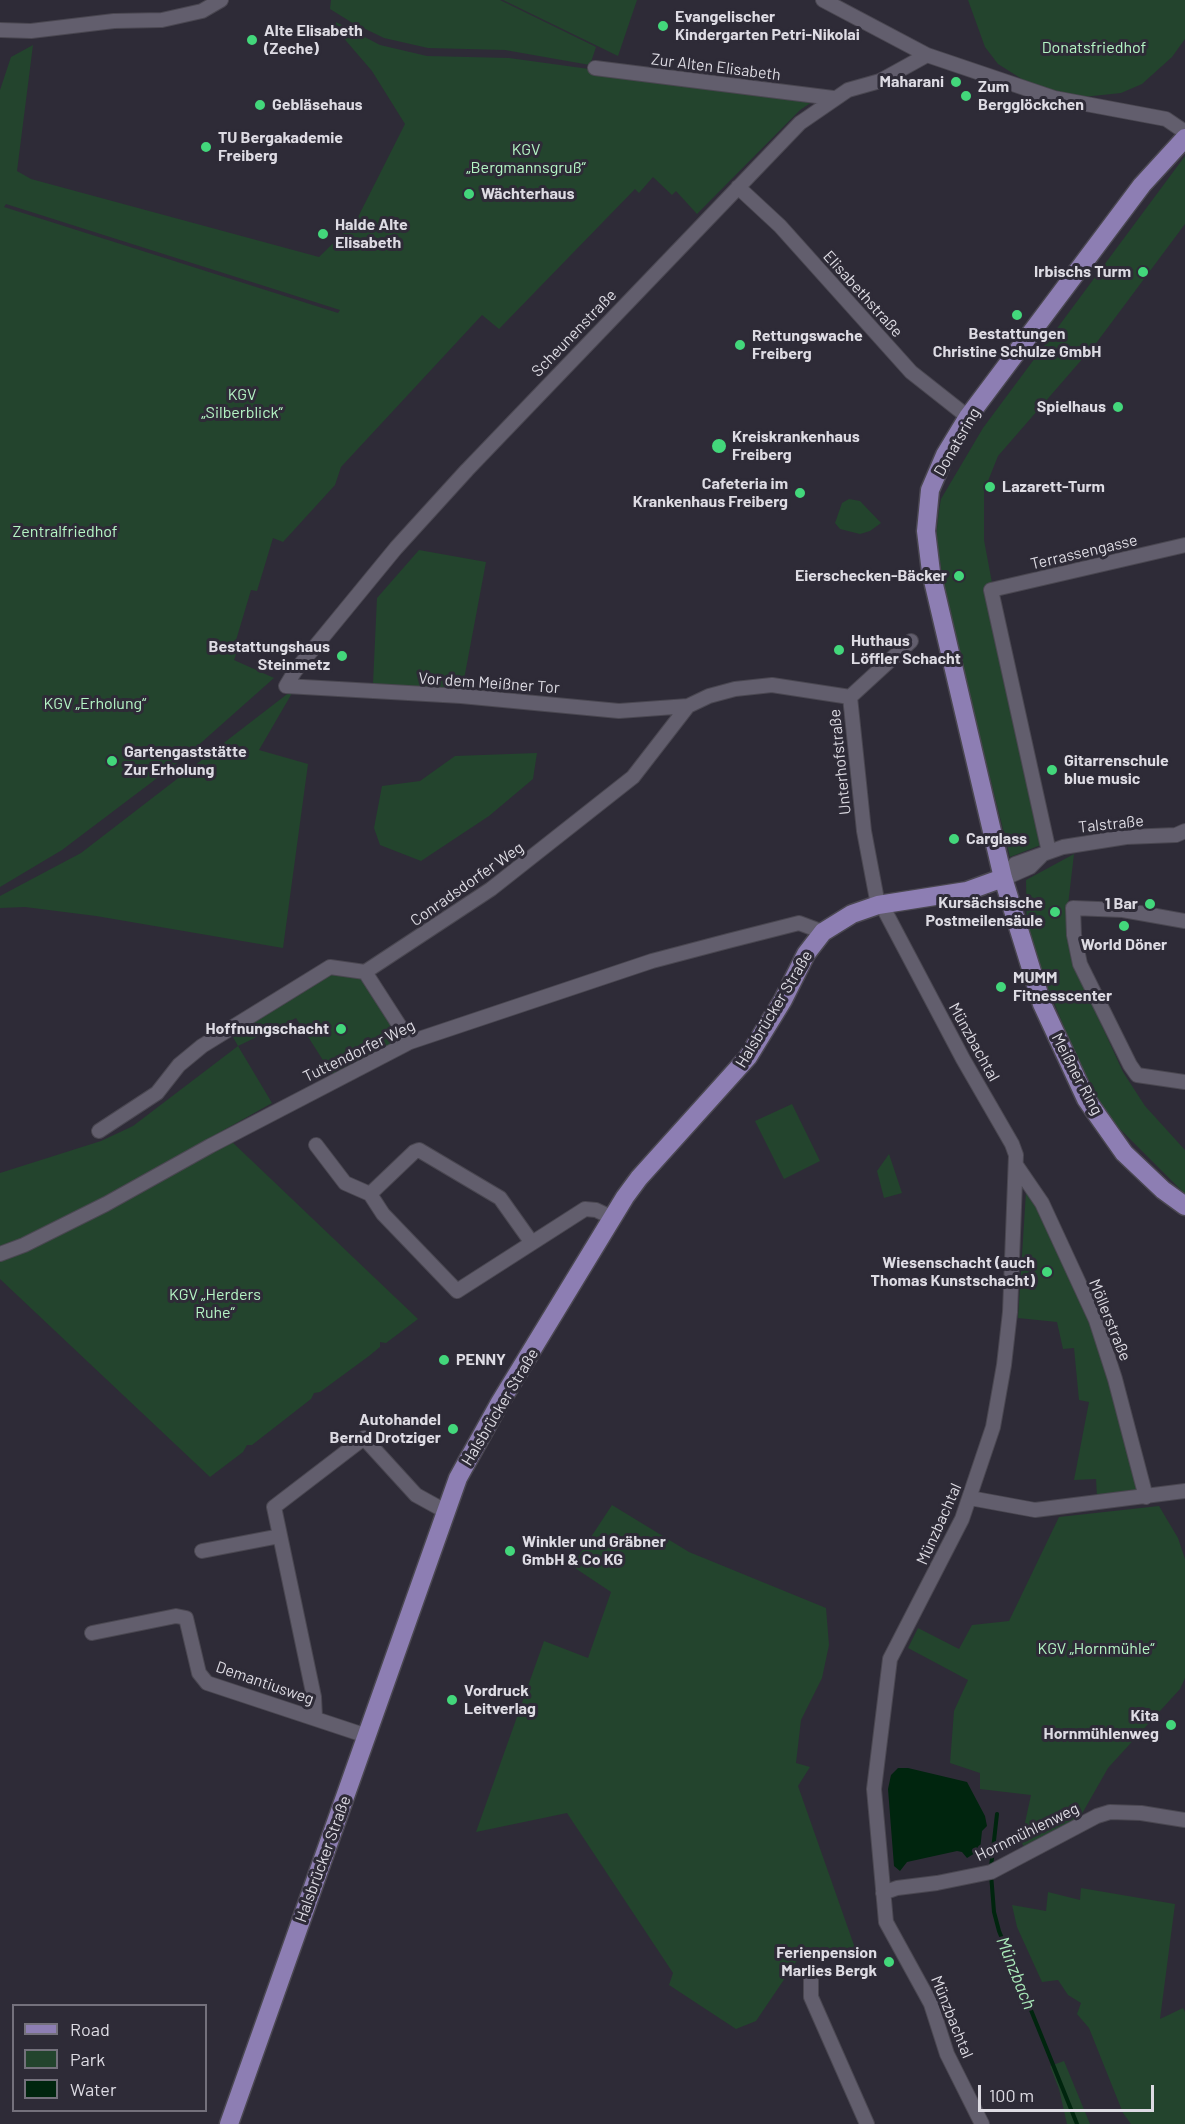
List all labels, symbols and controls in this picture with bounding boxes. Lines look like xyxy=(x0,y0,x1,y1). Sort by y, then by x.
place label: Evangelischer Kindergarten Petri-Nikolai xyxy=(675,7,860,45)
marker: Evangelischer Kindergarten Petri-Nikolai xyxy=(656,19,670,33)
place label: Alte Elisabeth (Zeche) xyxy=(264,21,363,59)
marker: Alte Elisabeth (Zeche) xyxy=(245,33,259,47)
park label: Donatsfriedhof xyxy=(1042,38,1146,58)
street label: Zur Alten Elisabeth xyxy=(650,50,782,84)
place label: Maharani xyxy=(880,72,944,92)
marker: Maharani xyxy=(949,75,963,89)
place label: Zum Bergglöckchen xyxy=(978,77,1084,115)
marker: Zum Bergglöckchen xyxy=(959,89,973,103)
place label: Gebläsehaus xyxy=(272,95,363,115)
marker: Gebläsehaus xyxy=(253,98,267,112)
place label: TU Bergakademie Freiberg xyxy=(218,128,343,166)
marker: TU Bergakademie Freiberg xyxy=(199,140,213,154)
park label: KGV „Bergmannsgruß“ xyxy=(466,140,586,178)
place label: Wächterhaus xyxy=(481,184,575,204)
marker: Wächterhaus xyxy=(462,187,476,201)
place label: Halde Alte Elisabeth xyxy=(335,215,408,253)
marker: Halde Alte Elisabeth xyxy=(316,227,330,241)
street label: Elisabethstraße xyxy=(819,247,907,341)
place label: Irbischs Turm xyxy=(1034,262,1131,282)
marker: Irbischs Turm xyxy=(1136,265,1150,279)
street label: Scheunenstraße xyxy=(528,285,620,381)
marker: Bestattungen Christine Schulze GmbH xyxy=(1010,308,1024,322)
place label: Bestattungen Christine Schulze GmbH xyxy=(933,324,1101,362)
place label: Rettungswache Freiberg xyxy=(752,326,863,364)
marker: Rettungswache Freiberg xyxy=(733,338,747,352)
park label: KGV „Silberblick“ xyxy=(201,385,283,423)
place label: Spielhaus xyxy=(1037,397,1106,417)
marker: Spielhaus xyxy=(1111,400,1125,414)
street label: Donatsring xyxy=(930,404,984,480)
place label: Kreiskrankenhaus Freiberg xyxy=(732,427,860,465)
marker: Kreiskrankenhaus Freiberg xyxy=(710,437,728,455)
place label: Cafeteria im Krankenhaus Freiberg xyxy=(633,474,788,512)
place label: Lazarett-Turm xyxy=(1002,477,1105,497)
marker: Lazarett-Turm xyxy=(983,480,997,494)
marker: Cafeteria im Krankenhaus Freiberg xyxy=(793,486,807,500)
park label: Zentralfriedhof xyxy=(12,522,118,542)
street label: Terrassengasse xyxy=(1029,530,1139,574)
place label: Eierschecken-Bäcker xyxy=(795,566,947,586)
marker: Eierschecken-Bäcker xyxy=(952,569,966,583)
place label: Huthaus Löffler Schacht xyxy=(851,631,961,669)
place label: Bestattungshaus Steinmetz xyxy=(209,637,330,675)
marker: Huthaus Löffler Schacht xyxy=(832,643,846,657)
marker: Bestattungshaus Steinmetz xyxy=(335,649,349,663)
street label: Vor dem Meißner Tor xyxy=(418,668,560,698)
park label: KGV „Erholung“ xyxy=(44,694,146,714)
street label: Unterhofstraße xyxy=(825,708,855,816)
place label: Gartengaststätte Zur Erholung xyxy=(124,742,247,780)
place label: Gitarrenschule blue music xyxy=(1064,751,1169,789)
marker: Gartengaststätte Zur Erholung xyxy=(105,754,119,768)
marker: Gitarrenschule blue music xyxy=(1045,763,1059,777)
street label: Talstraße xyxy=(1077,811,1145,837)
place label: Carglass xyxy=(966,829,1027,849)
marker: Carglass xyxy=(947,832,961,846)
street label: Conradsdorfer Weg xyxy=(407,838,527,930)
place label: Kursächsische Postmeilensäule xyxy=(926,893,1043,931)
place label: 1 Bar xyxy=(1105,894,1138,914)
marker: 1 Bar xyxy=(1143,897,1157,911)
marker: Kursächsische Postmeilensäule xyxy=(1048,905,1062,919)
marker: World Döner xyxy=(1117,919,1131,933)
place label: World Döner xyxy=(1081,935,1167,955)
street label: Halsbrücker Straße xyxy=(731,947,817,1071)
place label: MUMM Fitnesscenter xyxy=(1013,968,1112,1006)
marker: MUMM Fitnesscenter xyxy=(994,980,1008,994)
street label: Münzbachtal xyxy=(944,999,1004,1085)
street label: Tuttendorfer Weg xyxy=(300,1016,418,1086)
place label: Hoffnungschacht xyxy=(206,1019,329,1039)
marker: Hoffnungschacht xyxy=(334,1022,348,1036)
street label: Meißner Ring xyxy=(1047,1030,1107,1118)
place label: Wiesenschacht (auch Thomas Kunstschacht) xyxy=(871,1253,1035,1291)
marker: Wiesenschacht (auch Thomas Kunstschacht) xyxy=(1040,1265,1054,1279)
street label: Möllerstraße xyxy=(1085,1276,1135,1364)
park label: KGV „Herders Ruhe“ xyxy=(169,1285,261,1323)
street label: Halsbrücker Straße xyxy=(457,1345,543,1469)
place label: PENNY xyxy=(456,1350,506,1370)
marker: PENNY xyxy=(437,1353,451,1367)
place label: Autohandel Bernd Drotziger xyxy=(329,1410,441,1448)
marker: Autohandel Bernd Drotziger xyxy=(446,1422,460,1436)
street label: Münzbachtal xyxy=(912,1480,966,1568)
place label: Winkler und Gräbner GmbH & Co KG xyxy=(522,1532,666,1570)
marker: Winkler und Gräbner GmbH & Co KG xyxy=(503,1544,517,1558)
park label: KGV „Hornmühle“ xyxy=(1038,1639,1154,1659)
street label: Demantiusweg xyxy=(213,1657,317,1709)
place label: Vordruck Leitverlag xyxy=(464,1681,536,1719)
marker: Vordruck Leitverlag xyxy=(445,1693,459,1707)
place label: Kita Hornmühlenweg xyxy=(1044,1706,1159,1744)
marker: Kita Hornmühlenweg xyxy=(1164,1718,1178,1732)
street label: Halsbrücker Straße xyxy=(291,1793,355,1925)
street label: Hornmühlenweg xyxy=(972,1799,1082,1865)
water label: Münzbach xyxy=(992,1933,1040,2013)
place label: Ferienpension Marlies Bergk xyxy=(776,1943,877,1981)
marker: Ferienpension Marlies Bergk xyxy=(882,1955,896,1969)
street label: Münzbachtal xyxy=(927,1973,977,2061)
legend xyxy=(12,2004,207,2112)
text: Road xyxy=(70,2018,110,2040)
text: Park xyxy=(70,2048,105,2070)
scale bar xyxy=(981,2073,1156,2111)
text: Water xyxy=(70,2078,117,2100)
text: 100 m xyxy=(989,2084,1034,2106)

